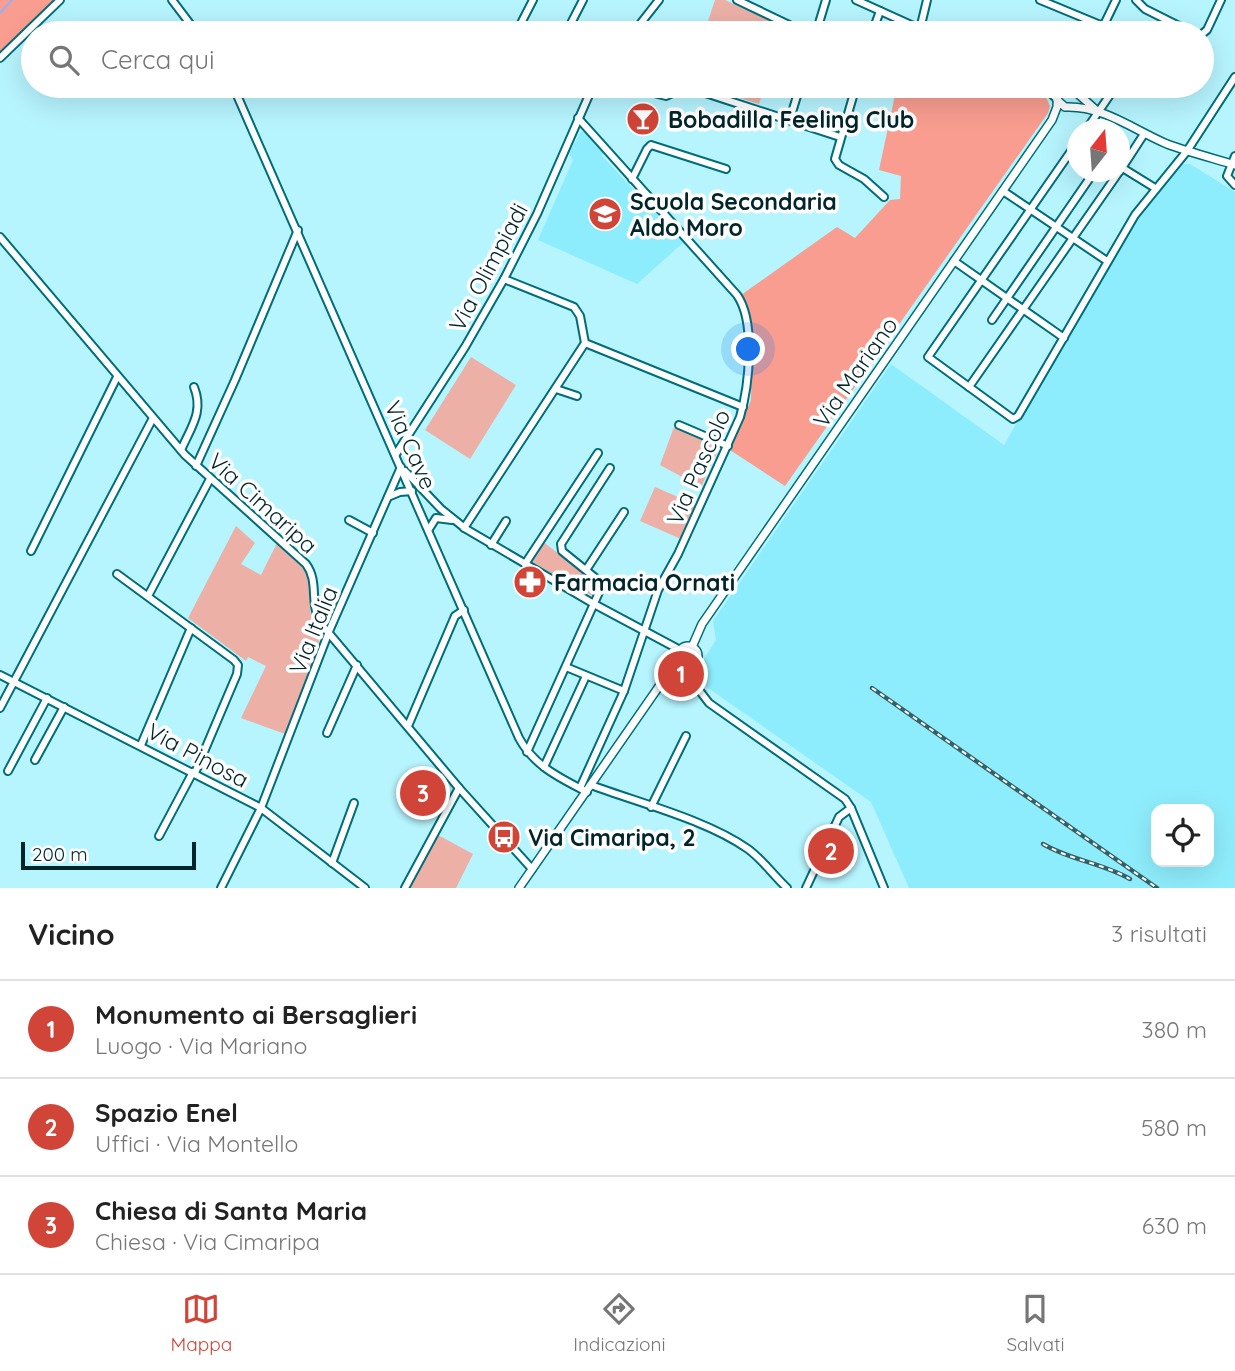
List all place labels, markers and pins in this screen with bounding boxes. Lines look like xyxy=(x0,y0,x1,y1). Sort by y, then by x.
bar icon: Bobadilla Feeling Club xyxy=(624,100,662,138)
place label: Bobadilla Feeling Club xyxy=(668,105,914,134)
place label: Scuola Secondaria Aldo Moro xyxy=(630,187,837,242)
school or university icon: Scuola Secondaria Aldo Moro xyxy=(586,195,624,233)
pharmacy icon: Farmacia Ornati xyxy=(511,563,549,601)
place label: Farmacia Ornati xyxy=(554,568,735,597)
pin: 1 xyxy=(658,648,704,700)
pin: 3 xyxy=(400,767,446,819)
bus stop icon: Via Cimaripa, 2 xyxy=(485,818,523,856)
place label: Via Cimaripa, 2 xyxy=(528,823,696,852)
pin: 2 xyxy=(808,825,854,877)

